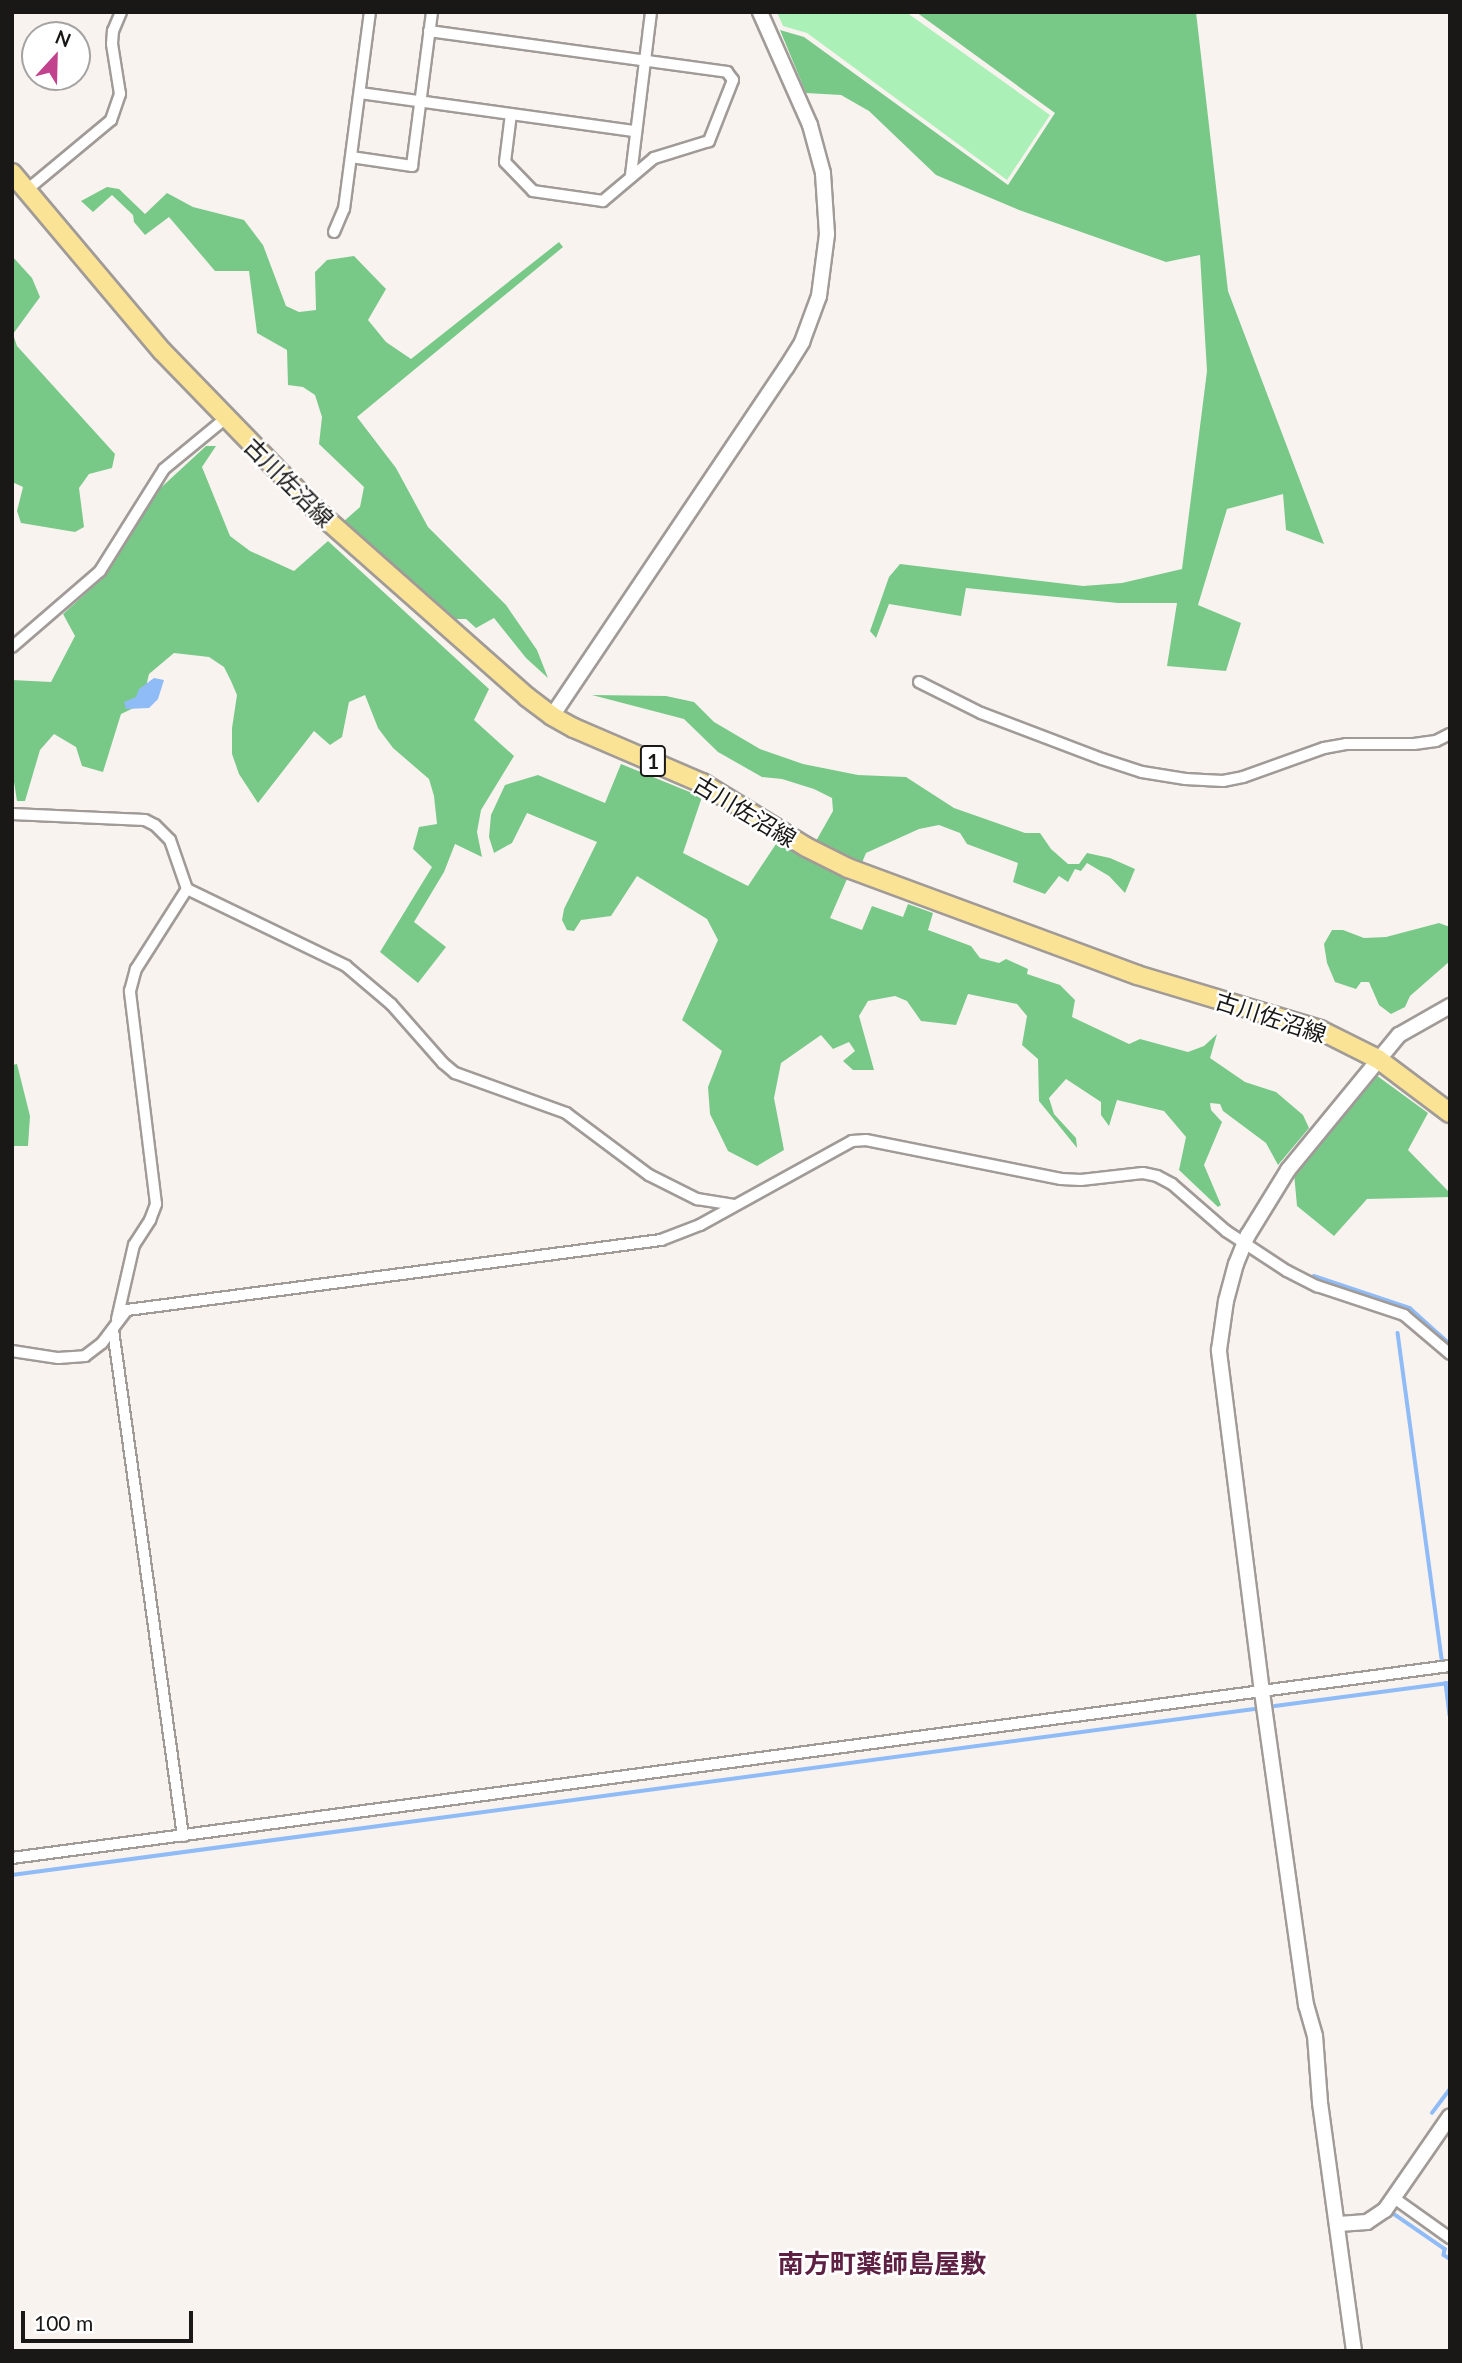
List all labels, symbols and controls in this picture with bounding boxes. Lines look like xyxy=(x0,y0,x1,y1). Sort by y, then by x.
north arrow xyxy=(21,21,91,91)
text: N xyxy=(52,25,74,51)
street label: 古川佐沼線 xyxy=(239,432,339,532)
road number: 1 xyxy=(639,744,667,778)
street label: 古川佐沼線 xyxy=(689,770,801,852)
street label: 古川佐沼線 xyxy=(1212,986,1330,1048)
district label: 南方町薬師島屋敷 xyxy=(778,2248,986,2280)
scale bar xyxy=(24,2296,196,2340)
text: 100 m xyxy=(34,2310,93,2335)

